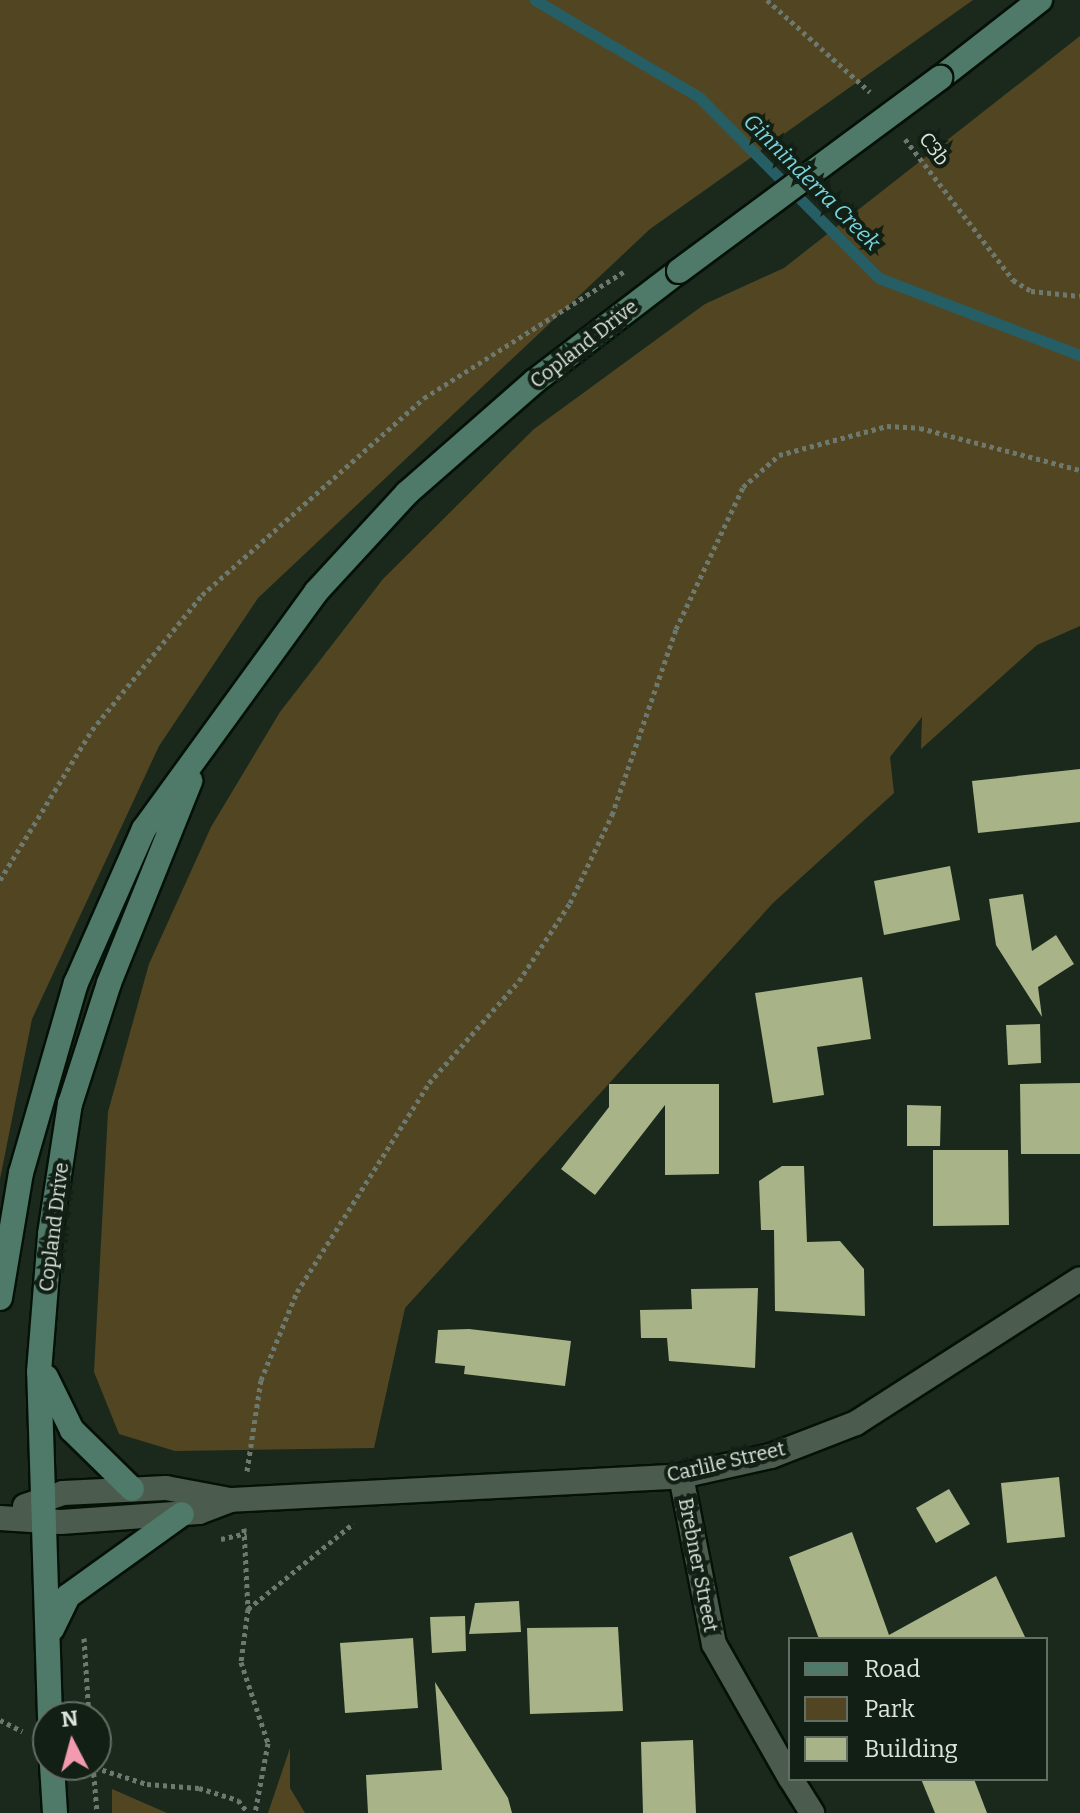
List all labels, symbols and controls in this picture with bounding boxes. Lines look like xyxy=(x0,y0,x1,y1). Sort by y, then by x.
water label: Ginninderra Creek xyxy=(738,108,886,256)
street label: C3b xyxy=(914,128,954,170)
street label: Copland Drive xyxy=(525,295,643,393)
street label: Copland Drive xyxy=(34,1161,74,1293)
street label: Carlile Street xyxy=(664,1437,788,1487)
street label: Brebner Street xyxy=(673,1496,723,1634)
legend xyxy=(788,1637,1048,1781)
text: Road xyxy=(864,1655,920,1683)
text: Park xyxy=(864,1695,915,1723)
north arrow xyxy=(32,1701,112,1781)
text: N xyxy=(60,1704,79,1733)
text: Building xyxy=(864,1735,958,1763)

